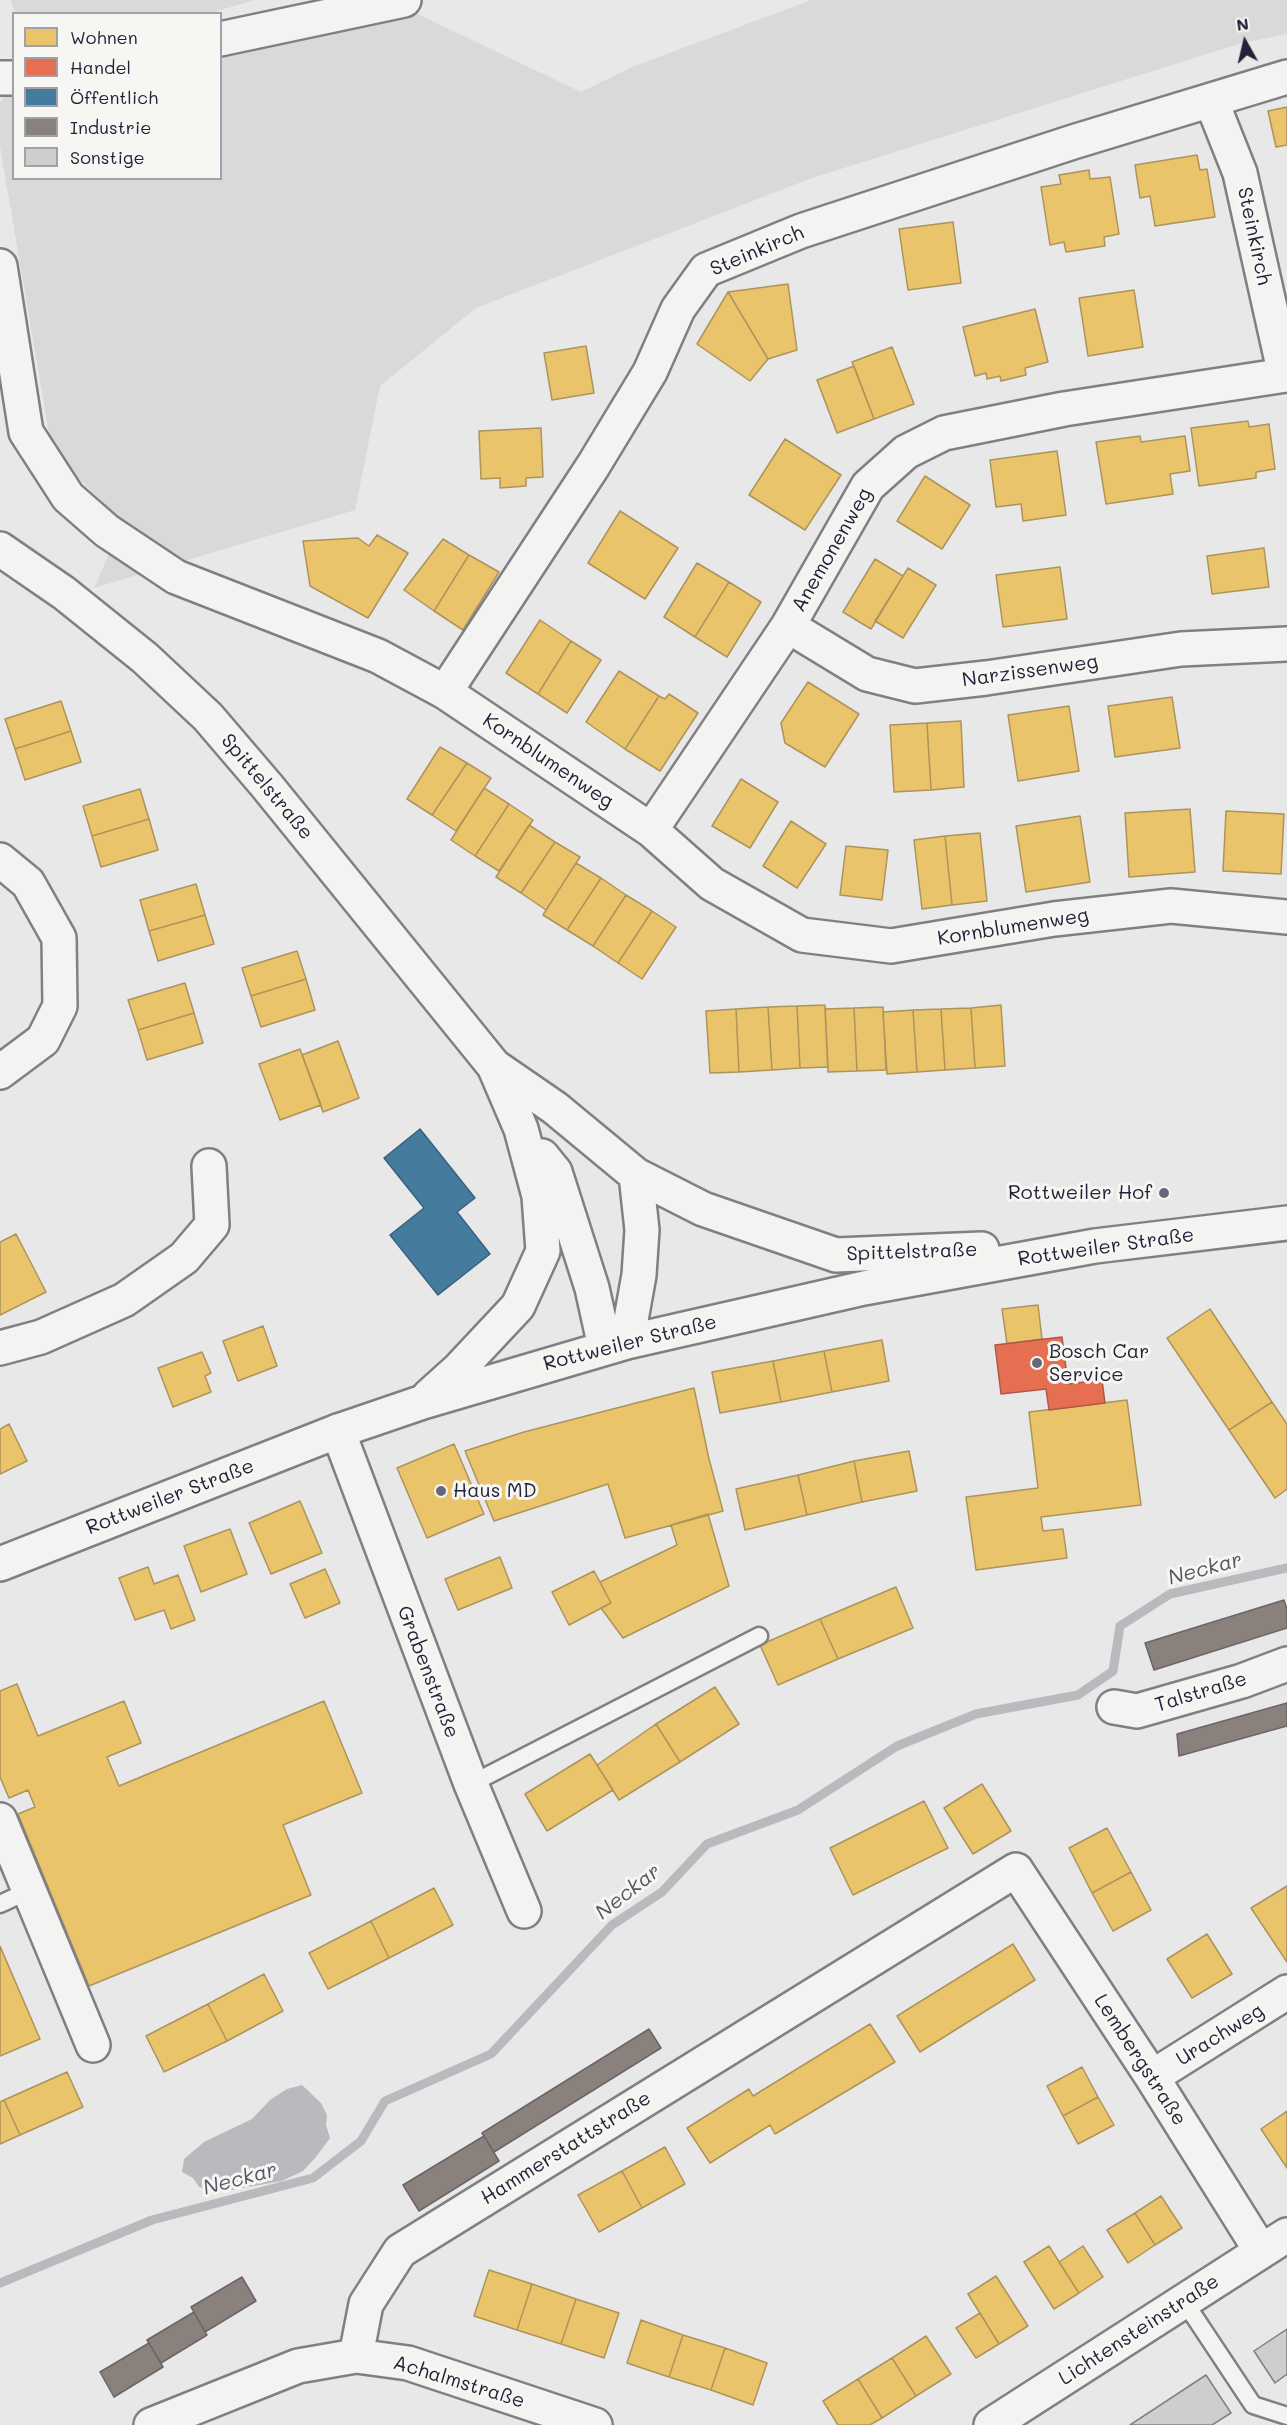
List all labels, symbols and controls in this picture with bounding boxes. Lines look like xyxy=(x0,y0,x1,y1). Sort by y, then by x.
legend xyxy=(12,12,222,180)
north arrow xyxy=(1215,12,1275,72)
text: N xyxy=(1235,12,1250,35)
text: Wohnen xyxy=(70,25,138,49)
text: Handel xyxy=(70,55,131,79)
text: Öffentlich xyxy=(70,85,158,109)
text: Industrie xyxy=(70,115,151,139)
text: Sonstige xyxy=(70,145,145,169)
street label: Steinkirch xyxy=(1232,185,1276,287)
street label: Steinkirch xyxy=(707,221,807,281)
street label: Anemonenweg xyxy=(787,484,877,616)
street label: Narzissenweg xyxy=(961,650,1099,692)
street label: Kornblumenweg xyxy=(478,708,618,814)
street label: Spittelstraße xyxy=(216,729,318,845)
street label: Kornblumenweg xyxy=(936,903,1090,951)
place label: Rottweiler Hof xyxy=(1008,1181,1152,1205)
marker: Rottweiler Hof xyxy=(1157,1186,1171,1200)
street label: Rottweiler Straße xyxy=(1016,1223,1196,1271)
street label: Spittelstraße xyxy=(846,1238,978,1266)
street label: Rottweiler Straße xyxy=(541,1310,719,1376)
place label: Bosch Car Service xyxy=(1049,1340,1149,1387)
marker: Bosch Car Service xyxy=(1030,1356,1044,1370)
street label: Rottweiler Straße xyxy=(83,1454,257,1540)
place label: Haus MD xyxy=(453,1479,536,1503)
marker: Haus MD xyxy=(434,1484,448,1498)
water label: Neckar xyxy=(1165,1547,1245,1591)
street label: Grabenstraße xyxy=(392,1603,464,1741)
street label: Talstraße xyxy=(1152,1667,1250,1717)
water label: Neckar xyxy=(590,1859,666,1925)
street label: Lembergstraße xyxy=(1089,1990,1191,2130)
street label: Urachweg xyxy=(1172,1999,1268,2071)
street label: Hammerstattstraße xyxy=(477,2086,655,2210)
water label: Neckar xyxy=(200,2157,280,2201)
street label: Lichtensteinstraße xyxy=(1054,2269,1224,2391)
street label: Achalmstraße xyxy=(390,2351,528,2413)

